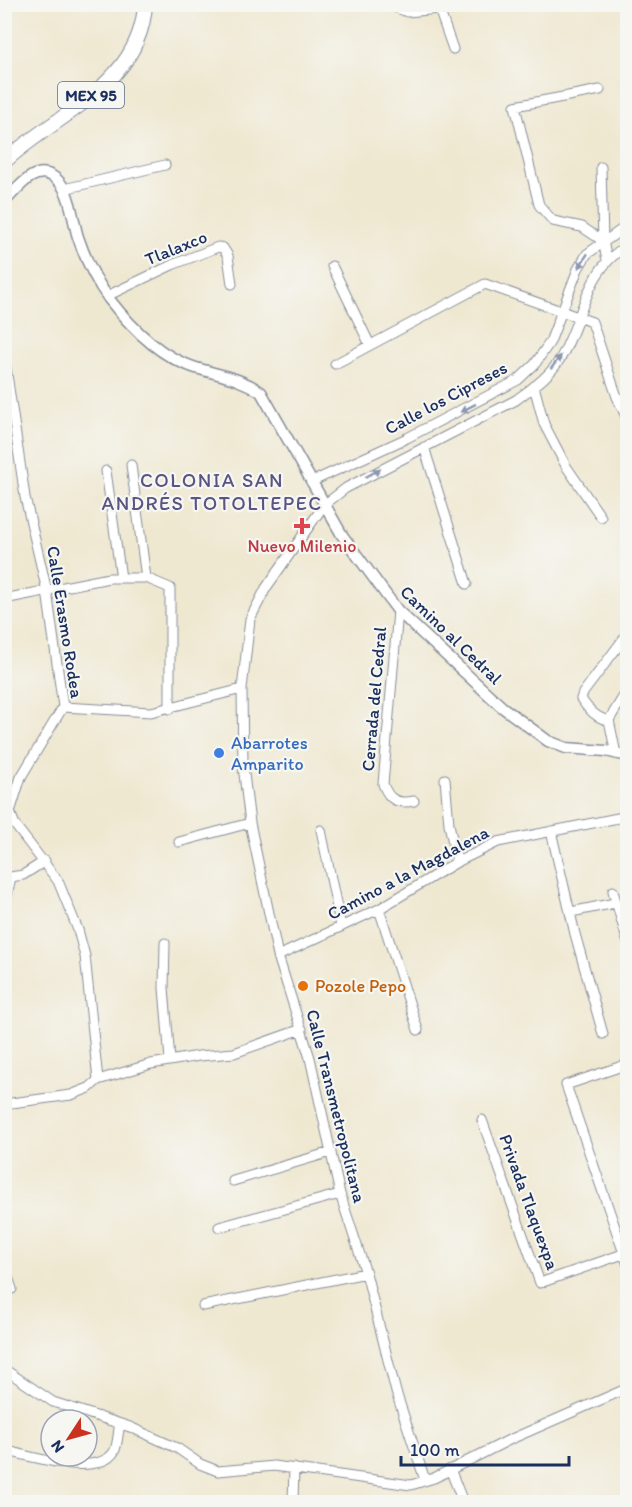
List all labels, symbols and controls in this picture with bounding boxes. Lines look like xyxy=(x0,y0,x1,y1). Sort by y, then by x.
road number: MEX 95 xyxy=(58,82,124,108)
street label: Tlalaxco xyxy=(142,226,210,270)
one-way arrow xyxy=(577,253,588,269)
one-way arrow xyxy=(550,355,562,371)
street label: Calle los Cipreses xyxy=(381,356,511,440)
one-way arrow xyxy=(459,403,476,412)
district label: COLONIA SAN ANDRÉS TOTOLTEPEC xyxy=(101,468,323,515)
one-way arrow xyxy=(365,468,382,478)
marker: Nuevo Milenio xyxy=(295,519,309,533)
place label: Nuevo Milenio xyxy=(248,535,356,557)
street label: Calle Erasmo Rodea xyxy=(42,544,88,700)
street label: Camino al Cedral xyxy=(395,581,507,689)
street label: Cerrada del Cedral xyxy=(357,626,391,772)
place label: Abarrotes Amparito xyxy=(231,732,308,775)
marker: Abarrotes Amparito xyxy=(212,746,226,760)
street label: Camino a la Magdalena xyxy=(323,821,493,925)
place label: Pozole Pepo xyxy=(315,975,406,997)
marker: Pozole Pepo xyxy=(296,979,310,993)
street label: Calle Transmetropolitana xyxy=(301,1007,371,1206)
street label: Privada Tlaquexpa xyxy=(494,1131,564,1273)
north arrow xyxy=(39,1408,99,1468)
scale bar xyxy=(401,1429,569,1467)
text: N xyxy=(46,1437,68,1456)
text: 100 m xyxy=(410,1439,460,1461)

